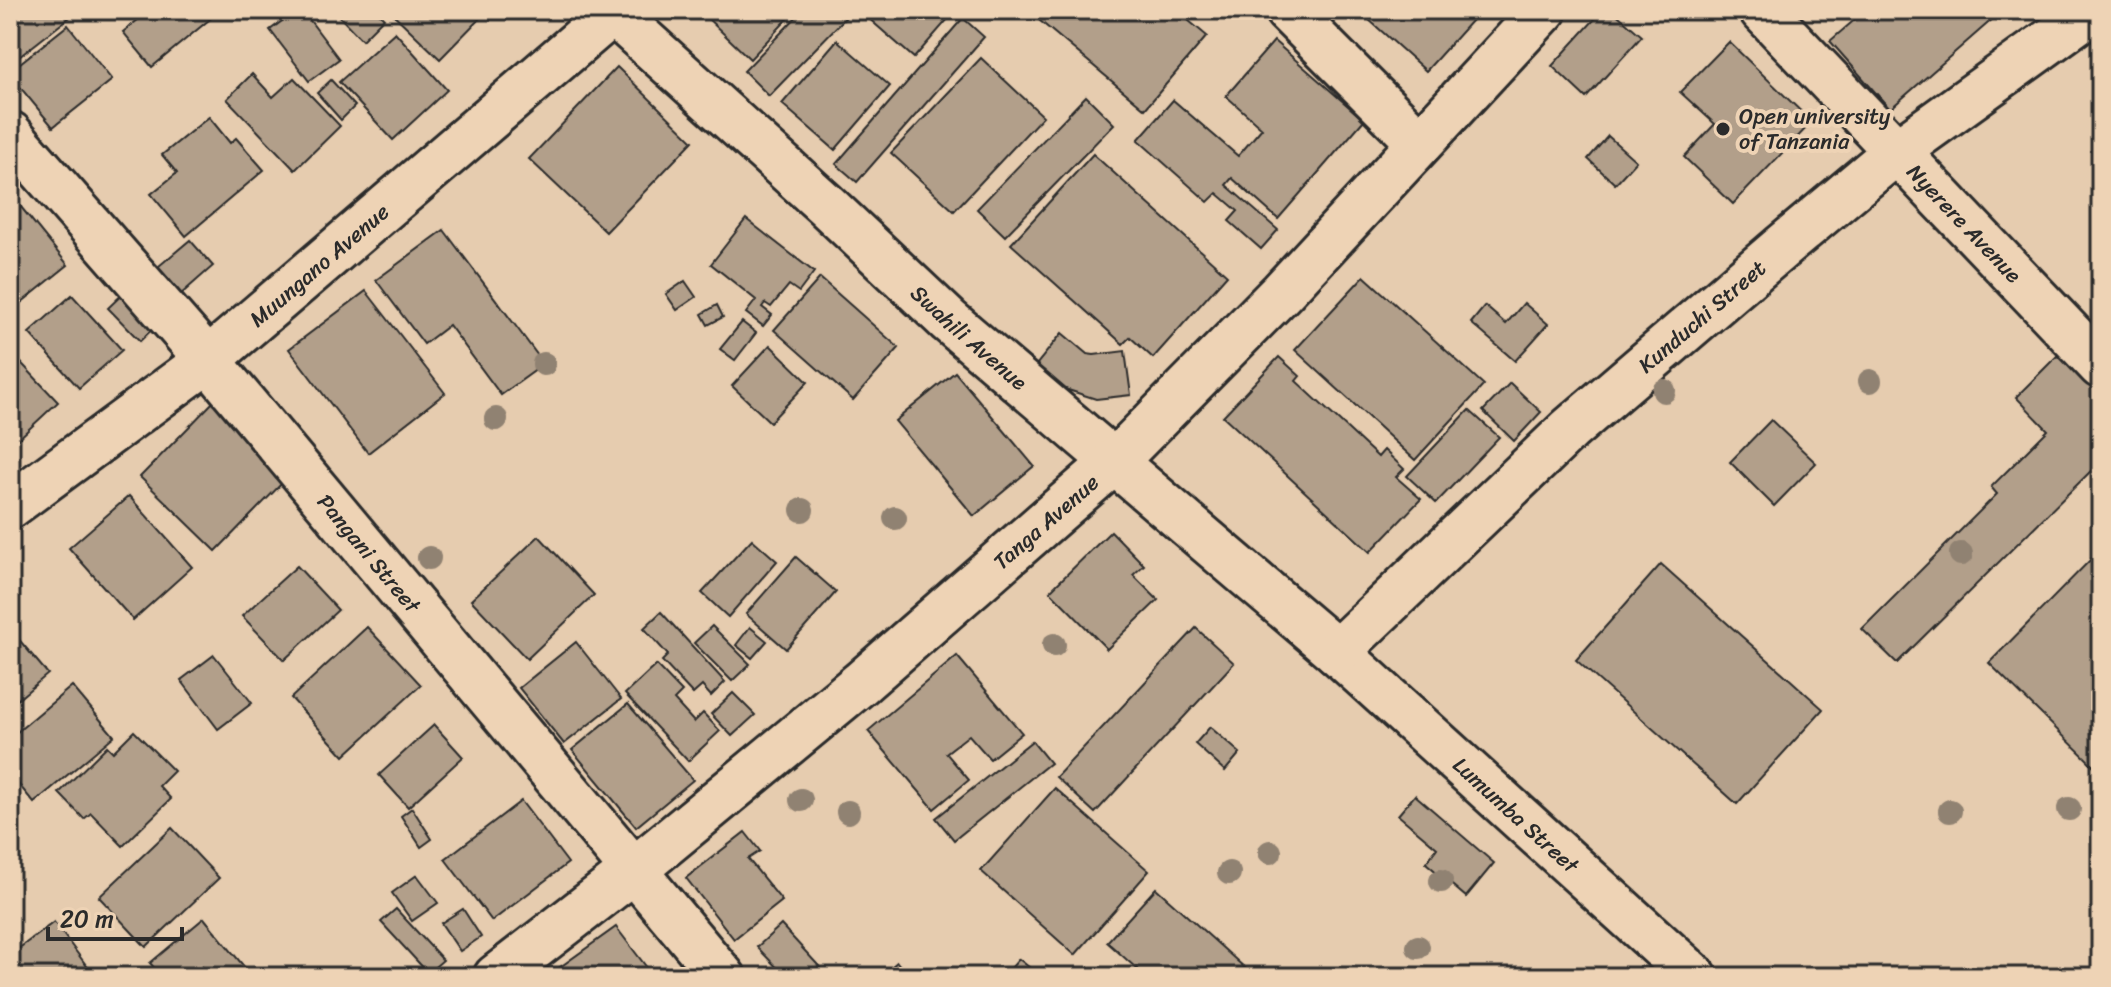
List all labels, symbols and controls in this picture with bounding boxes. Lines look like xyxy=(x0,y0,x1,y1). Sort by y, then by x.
place label: Open university of Tanzania xyxy=(1739,97,1891,161)
marker: Open university of Tanzania xyxy=(1714,120,1732,138)
street label: Nyerere Avenue xyxy=(1897,154,2032,293)
street label: Muungano Avenue xyxy=(240,193,398,337)
street label: Kunduchi Street xyxy=(1629,249,1775,383)
street label: Swahili Avenue xyxy=(901,275,1037,401)
street label: Tanga Avenue xyxy=(984,464,1108,580)
street label: Pangani Street xyxy=(307,485,431,623)
street label: Lumumba Street xyxy=(1443,747,1589,884)
scale bar xyxy=(48,891,182,941)
text: 20 m xyxy=(60,898,114,940)

